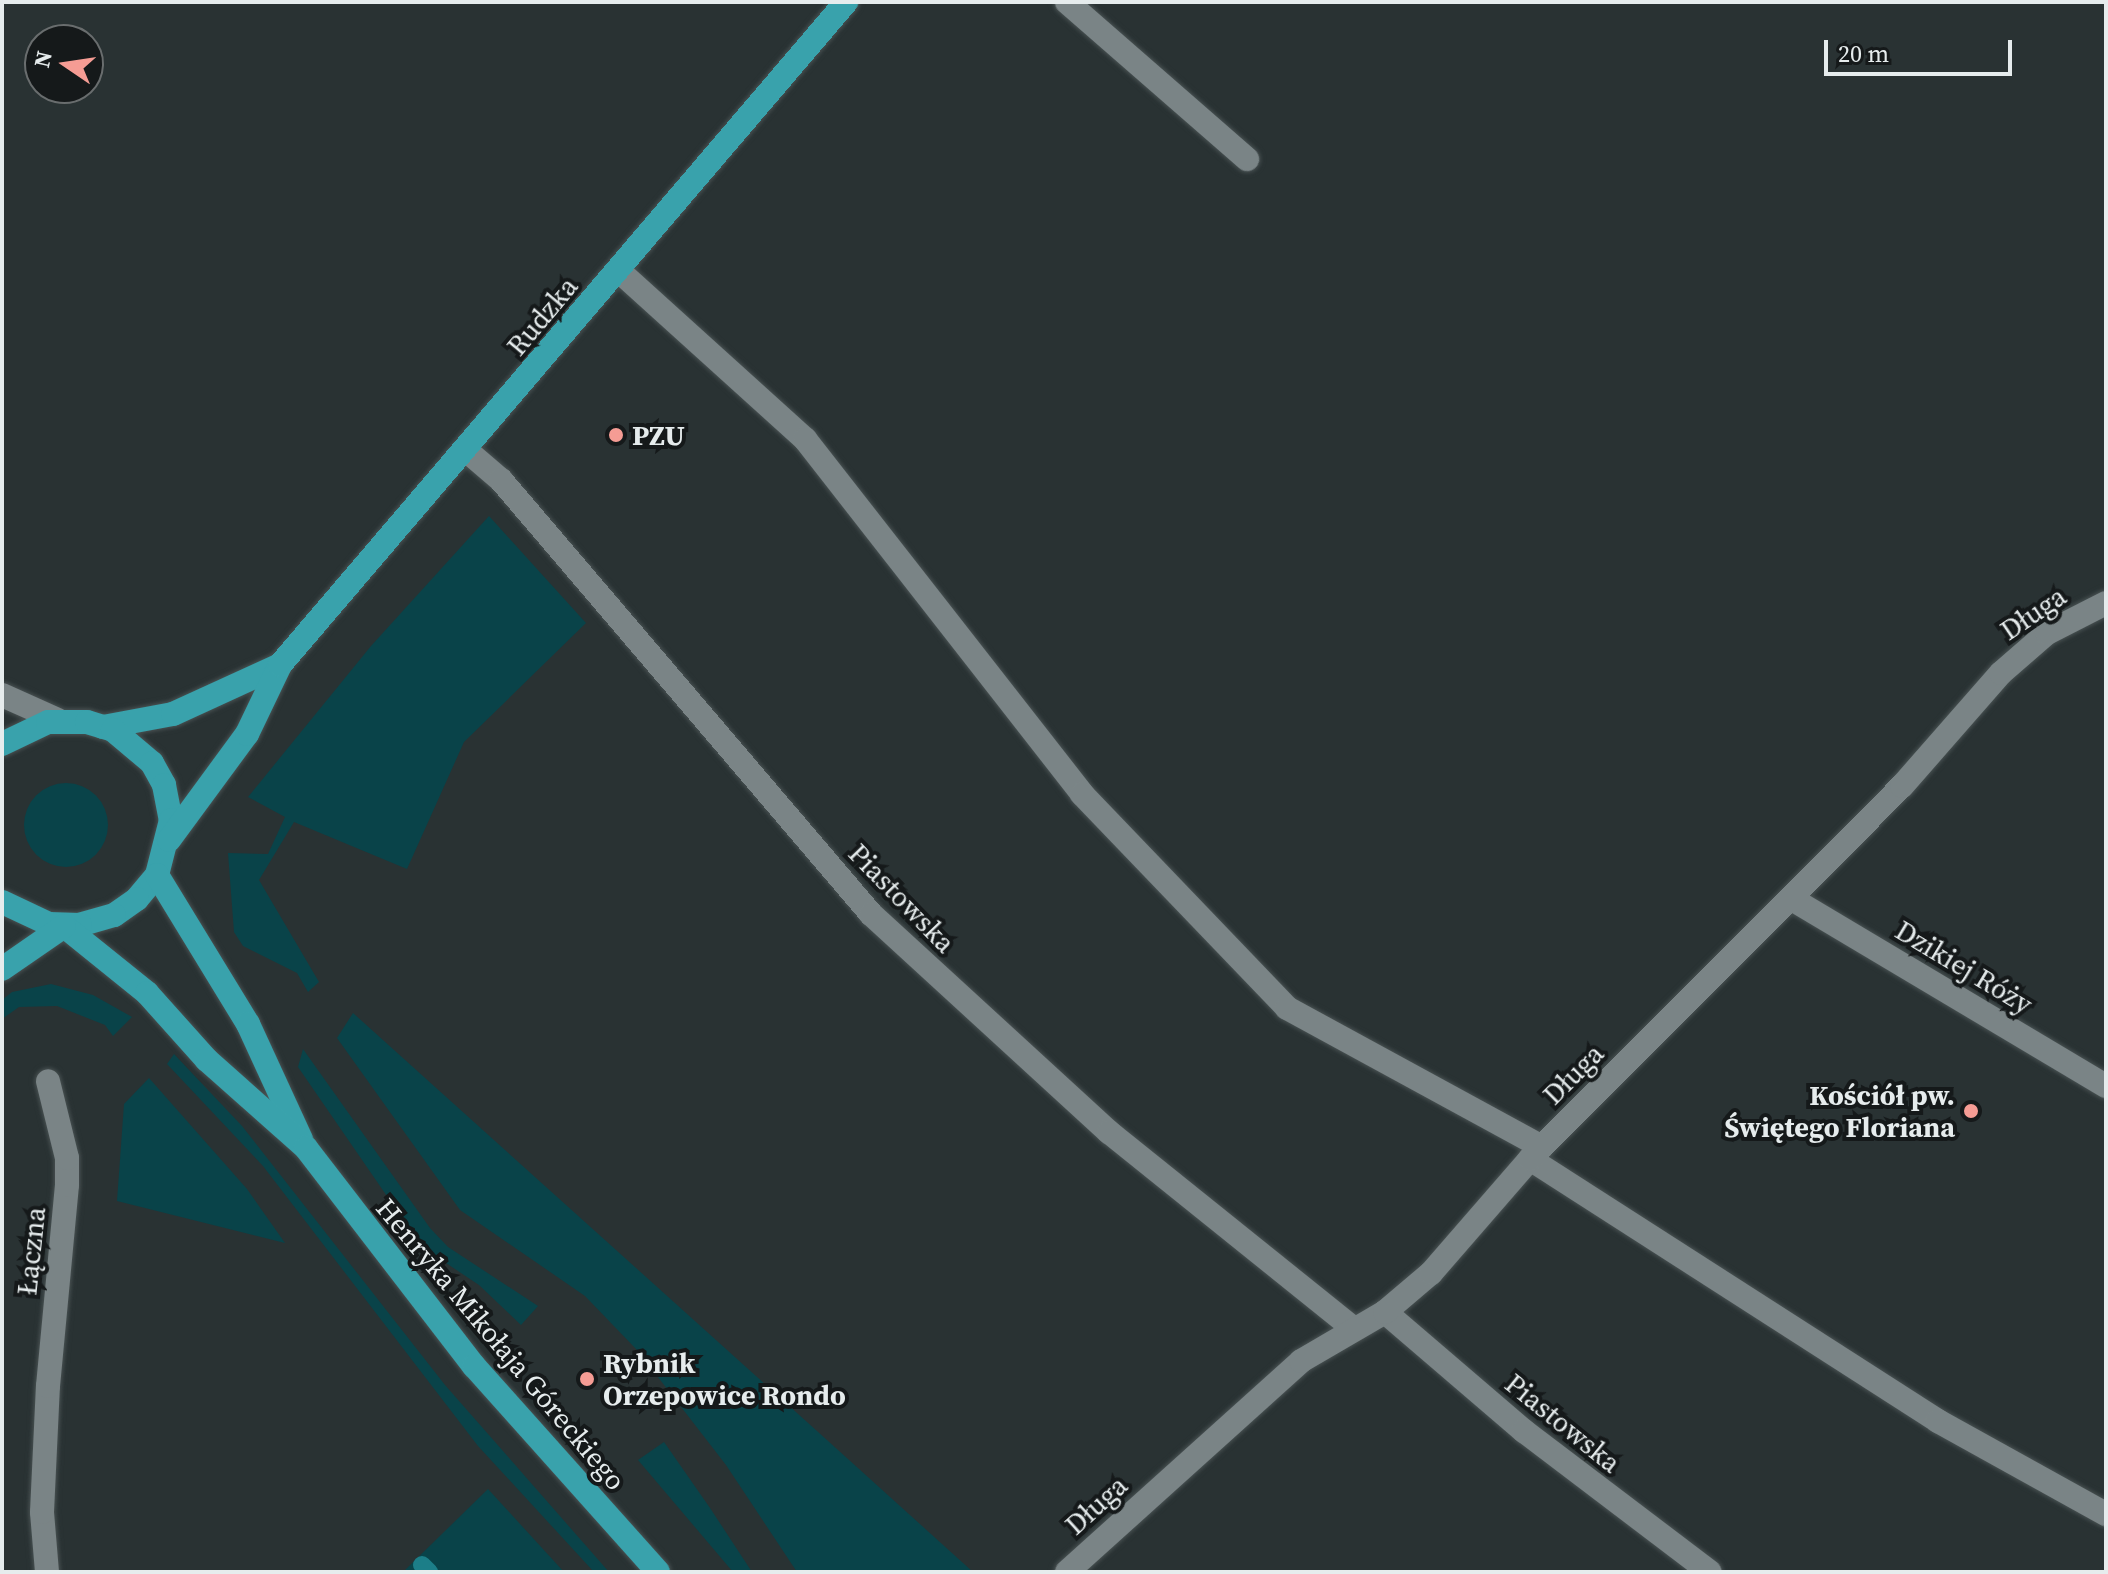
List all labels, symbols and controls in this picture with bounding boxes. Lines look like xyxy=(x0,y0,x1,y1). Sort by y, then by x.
north arrow xyxy=(24,24,104,104)
scale bar xyxy=(1828,24,2016,74)
text: 20 m xyxy=(1838,37,1889,70)
text: N xyxy=(26,48,59,70)
street label: Rudzka xyxy=(500,270,584,362)
place label: PZU xyxy=(632,418,685,452)
marker: PZU xyxy=(607,426,625,444)
street label: Długa xyxy=(1994,579,2072,647)
street label: Piastowska xyxy=(842,836,962,960)
street label: Dzikiej Róży xyxy=(1890,913,2038,1021)
street label: Długa xyxy=(1536,1037,1610,1111)
place label: Kościół pw. Świętego Floriana xyxy=(1724,1078,1955,1144)
marker: Kościół pw. Świętego Floriana xyxy=(1962,1102,1980,1120)
street label: Henryka Mikołaja Góreckiego xyxy=(369,1191,633,1497)
street label: Łączna xyxy=(10,1205,52,1297)
place label: Rybnik Orzepowice Rondo xyxy=(603,1346,846,1412)
street label: Piastowska xyxy=(1499,1366,1627,1480)
marker: Rybnik Orzepowice Rondo xyxy=(578,1370,596,1388)
street label: Długa xyxy=(1058,1468,1134,1542)

